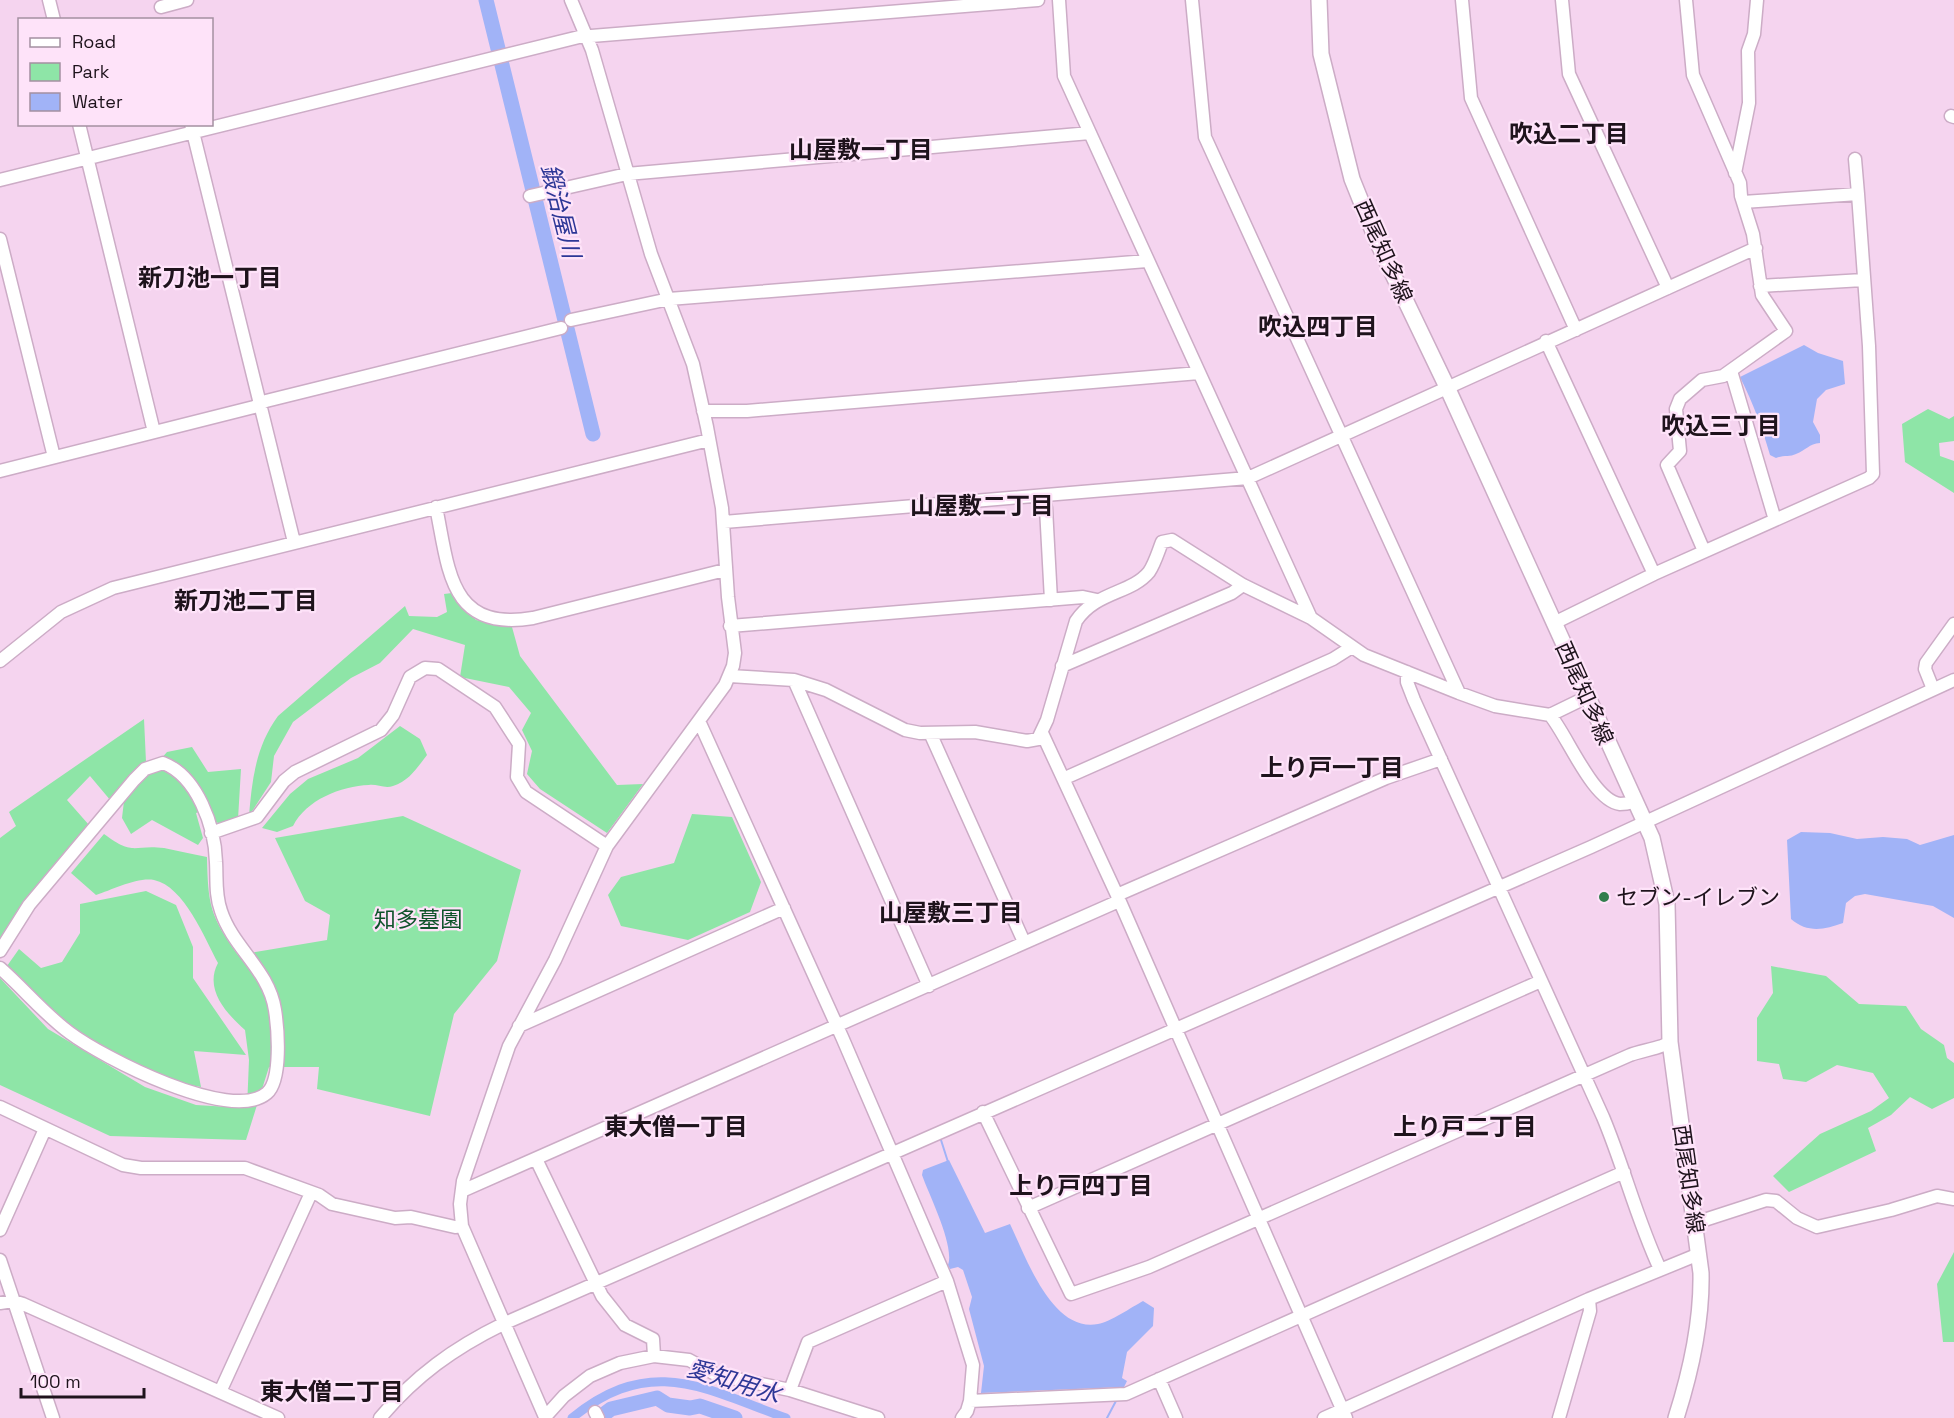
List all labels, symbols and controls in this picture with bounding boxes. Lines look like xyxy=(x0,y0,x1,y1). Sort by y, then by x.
legend xyxy=(18,18,213,126)
text: Road xyxy=(72,30,116,53)
text: Park xyxy=(72,60,110,83)
text: Water xyxy=(72,90,123,113)
district label: 吹込二丁目 xyxy=(1509,118,1629,149)
district label: 山屋敷一丁目 xyxy=(789,134,933,165)
water label: 鍛治屋川 xyxy=(534,161,588,264)
street label: 西尾知多線 xyxy=(1349,195,1419,307)
district label: 新刀池一丁目 xyxy=(138,262,282,293)
district label: 吹込四丁目 xyxy=(1258,311,1378,342)
district label: 吹込三丁目 xyxy=(1661,410,1781,441)
district label: 山屋敷二丁目 xyxy=(910,490,1054,521)
district label: 新刀池二丁目 xyxy=(174,585,318,616)
street label: 西尾知多線 xyxy=(1550,637,1620,749)
district label: 上り戸一丁目 xyxy=(1260,752,1404,783)
place label: セブン-イレブン xyxy=(1616,883,1780,911)
marker: セブン-イレブン xyxy=(1597,890,1611,904)
district label: 山屋敷三丁目 xyxy=(879,897,1023,928)
park label: 知多墓園 xyxy=(374,905,462,933)
district label: 東大僧一丁目 xyxy=(604,1111,748,1142)
district label: 上り戸二丁目 xyxy=(1393,1111,1537,1142)
street label: 西尾知多線 xyxy=(1667,1123,1711,1235)
district label: 上り戸四丁目 xyxy=(1009,1170,1153,1201)
water label: 愛知用水 xyxy=(684,1352,787,1411)
scale bar xyxy=(21,1361,144,1399)
text: 100 m xyxy=(30,1370,81,1393)
district label: 東大僧二丁目 xyxy=(260,1376,404,1407)

